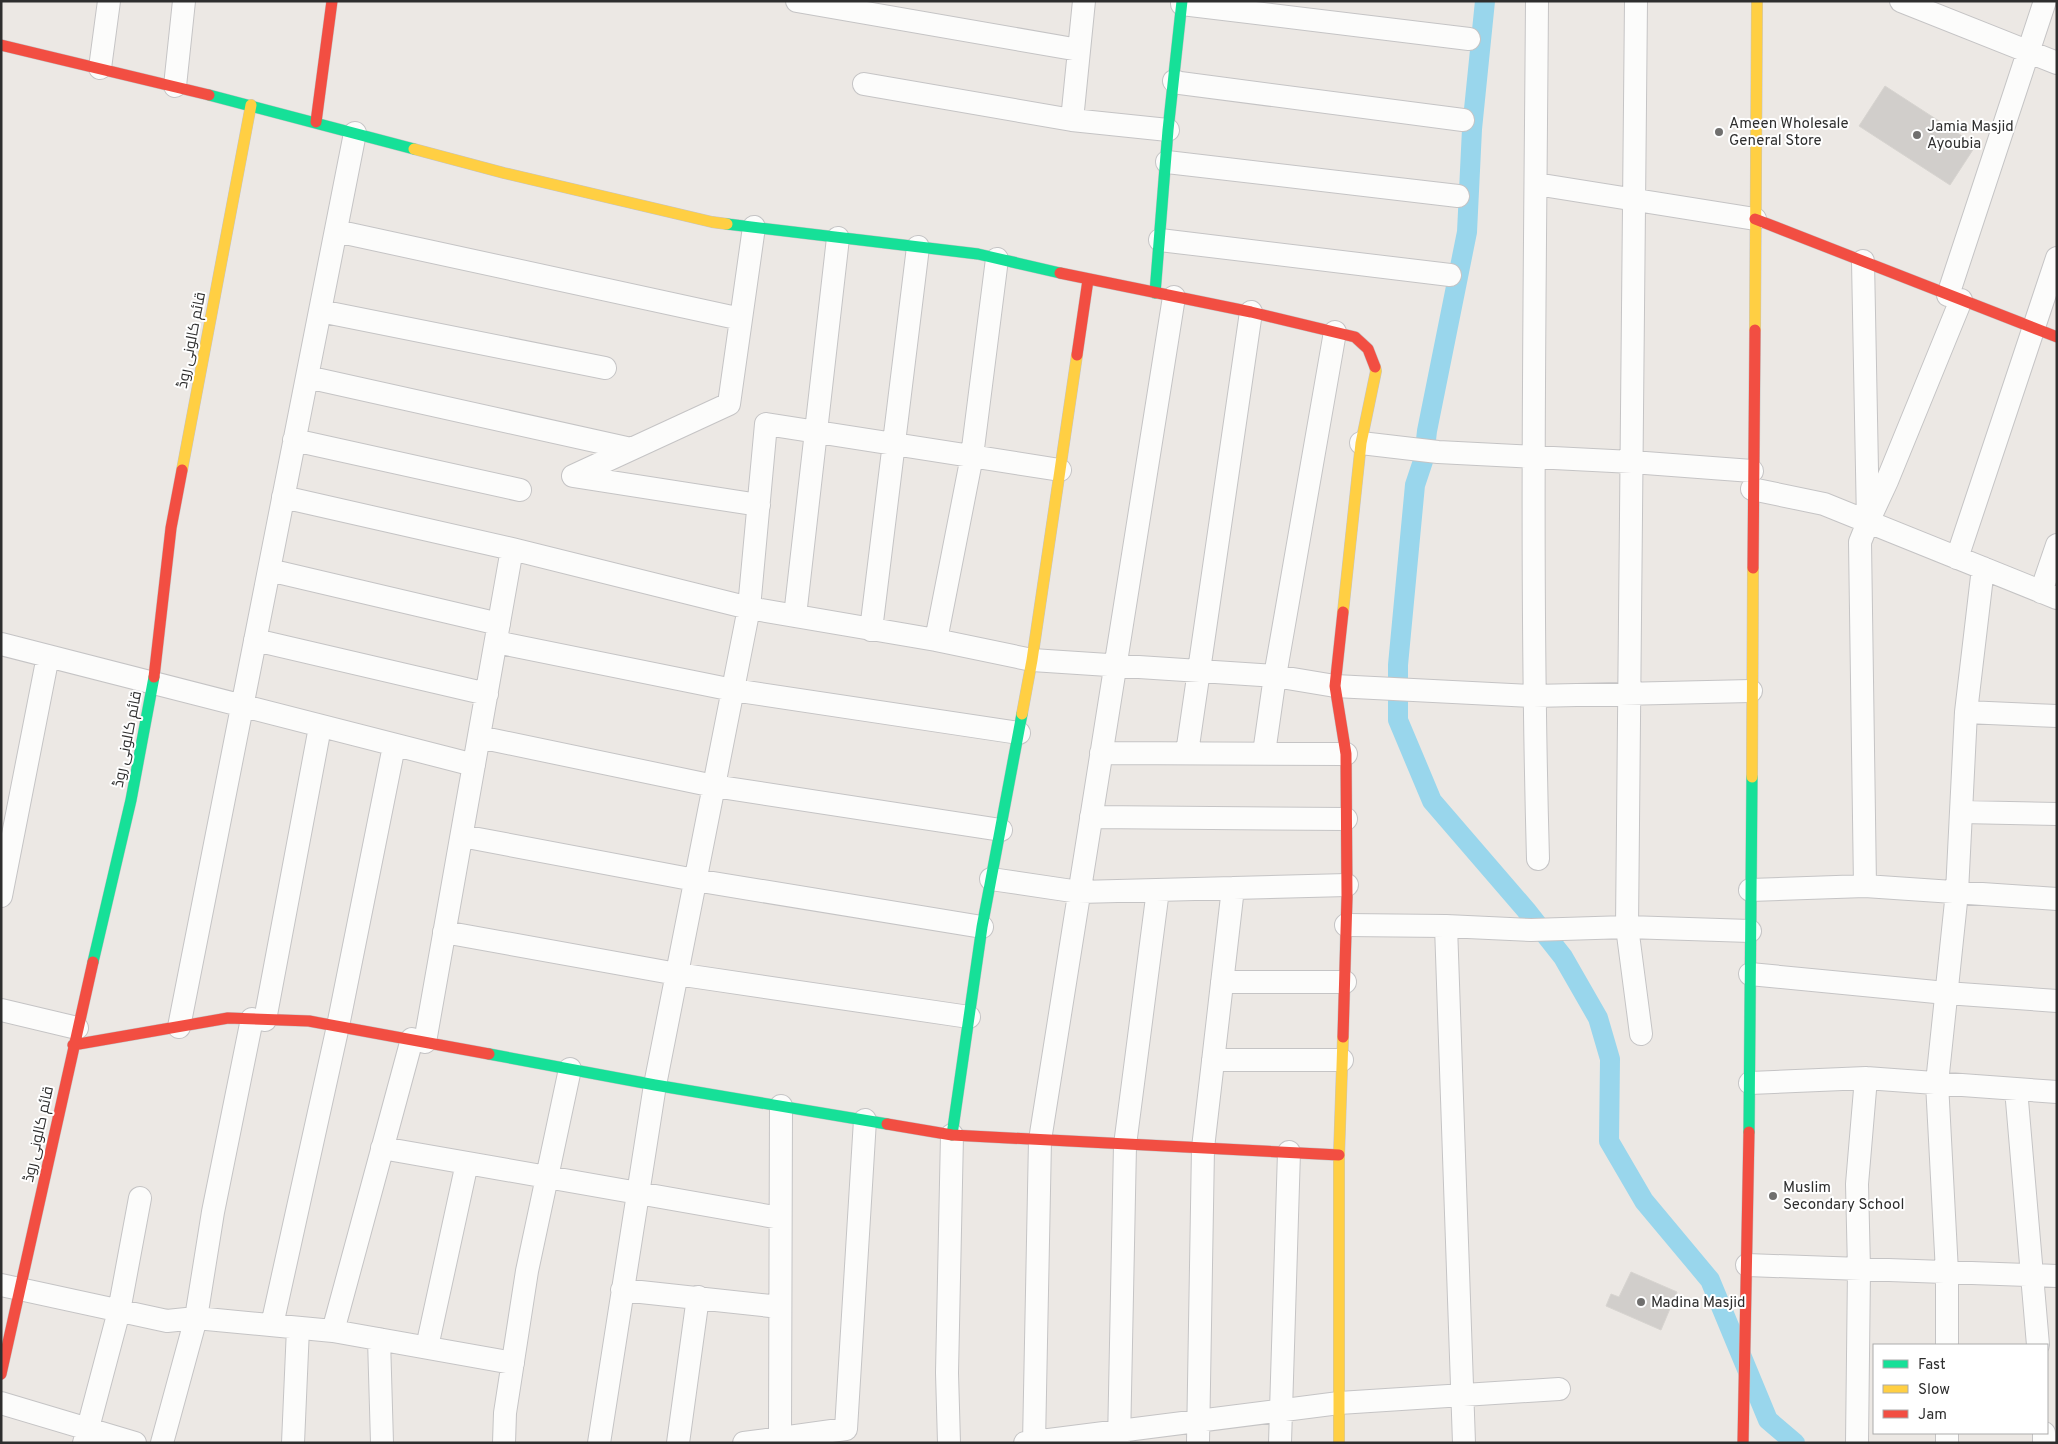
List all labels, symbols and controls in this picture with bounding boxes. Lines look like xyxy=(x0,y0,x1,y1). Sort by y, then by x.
place label: Ameen Wholesale General Store xyxy=(1729,115,1849,151)
place label: Jamia Masjid Ayoubia xyxy=(1927,118,2014,154)
marker: Ameen Wholesale General Store xyxy=(1713,126,1725,138)
marker: Jamia Masjid Ayoubia xyxy=(1911,129,1923,141)
street label: قائم کالونی روڈ xyxy=(174,291,211,390)
street label: قائم کالونی روڈ xyxy=(110,690,147,789)
street label: قائم کالونی روڈ xyxy=(20,1085,59,1184)
place label: Muslim Secondary School xyxy=(1783,1179,1904,1215)
marker: Muslim Secondary School xyxy=(1767,1190,1779,1202)
place label: Madina Masjid xyxy=(1651,1294,1745,1313)
marker: Madina Masjid xyxy=(1635,1296,1647,1308)
legend xyxy=(1873,1344,2048,1434)
text: Fast xyxy=(1918,1356,1946,1375)
text: Slow xyxy=(1918,1381,1950,1400)
text: Jam xyxy=(1918,1406,1947,1425)

